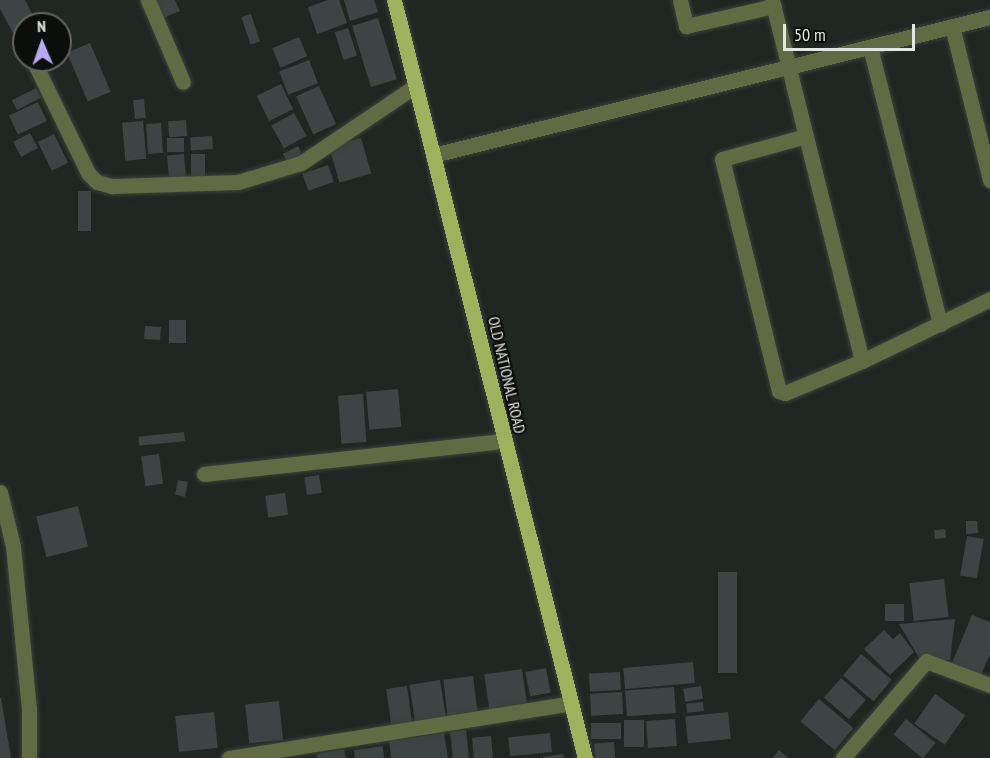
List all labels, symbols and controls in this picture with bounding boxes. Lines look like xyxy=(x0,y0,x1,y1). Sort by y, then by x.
north arrow xyxy=(12,12,72,72)
scale bar xyxy=(786,12,918,50)
text: N xyxy=(37,16,46,36)
text: 50 m xyxy=(794,23,826,46)
street label: OLD NATIONAL ROAD xyxy=(484,314,530,436)

